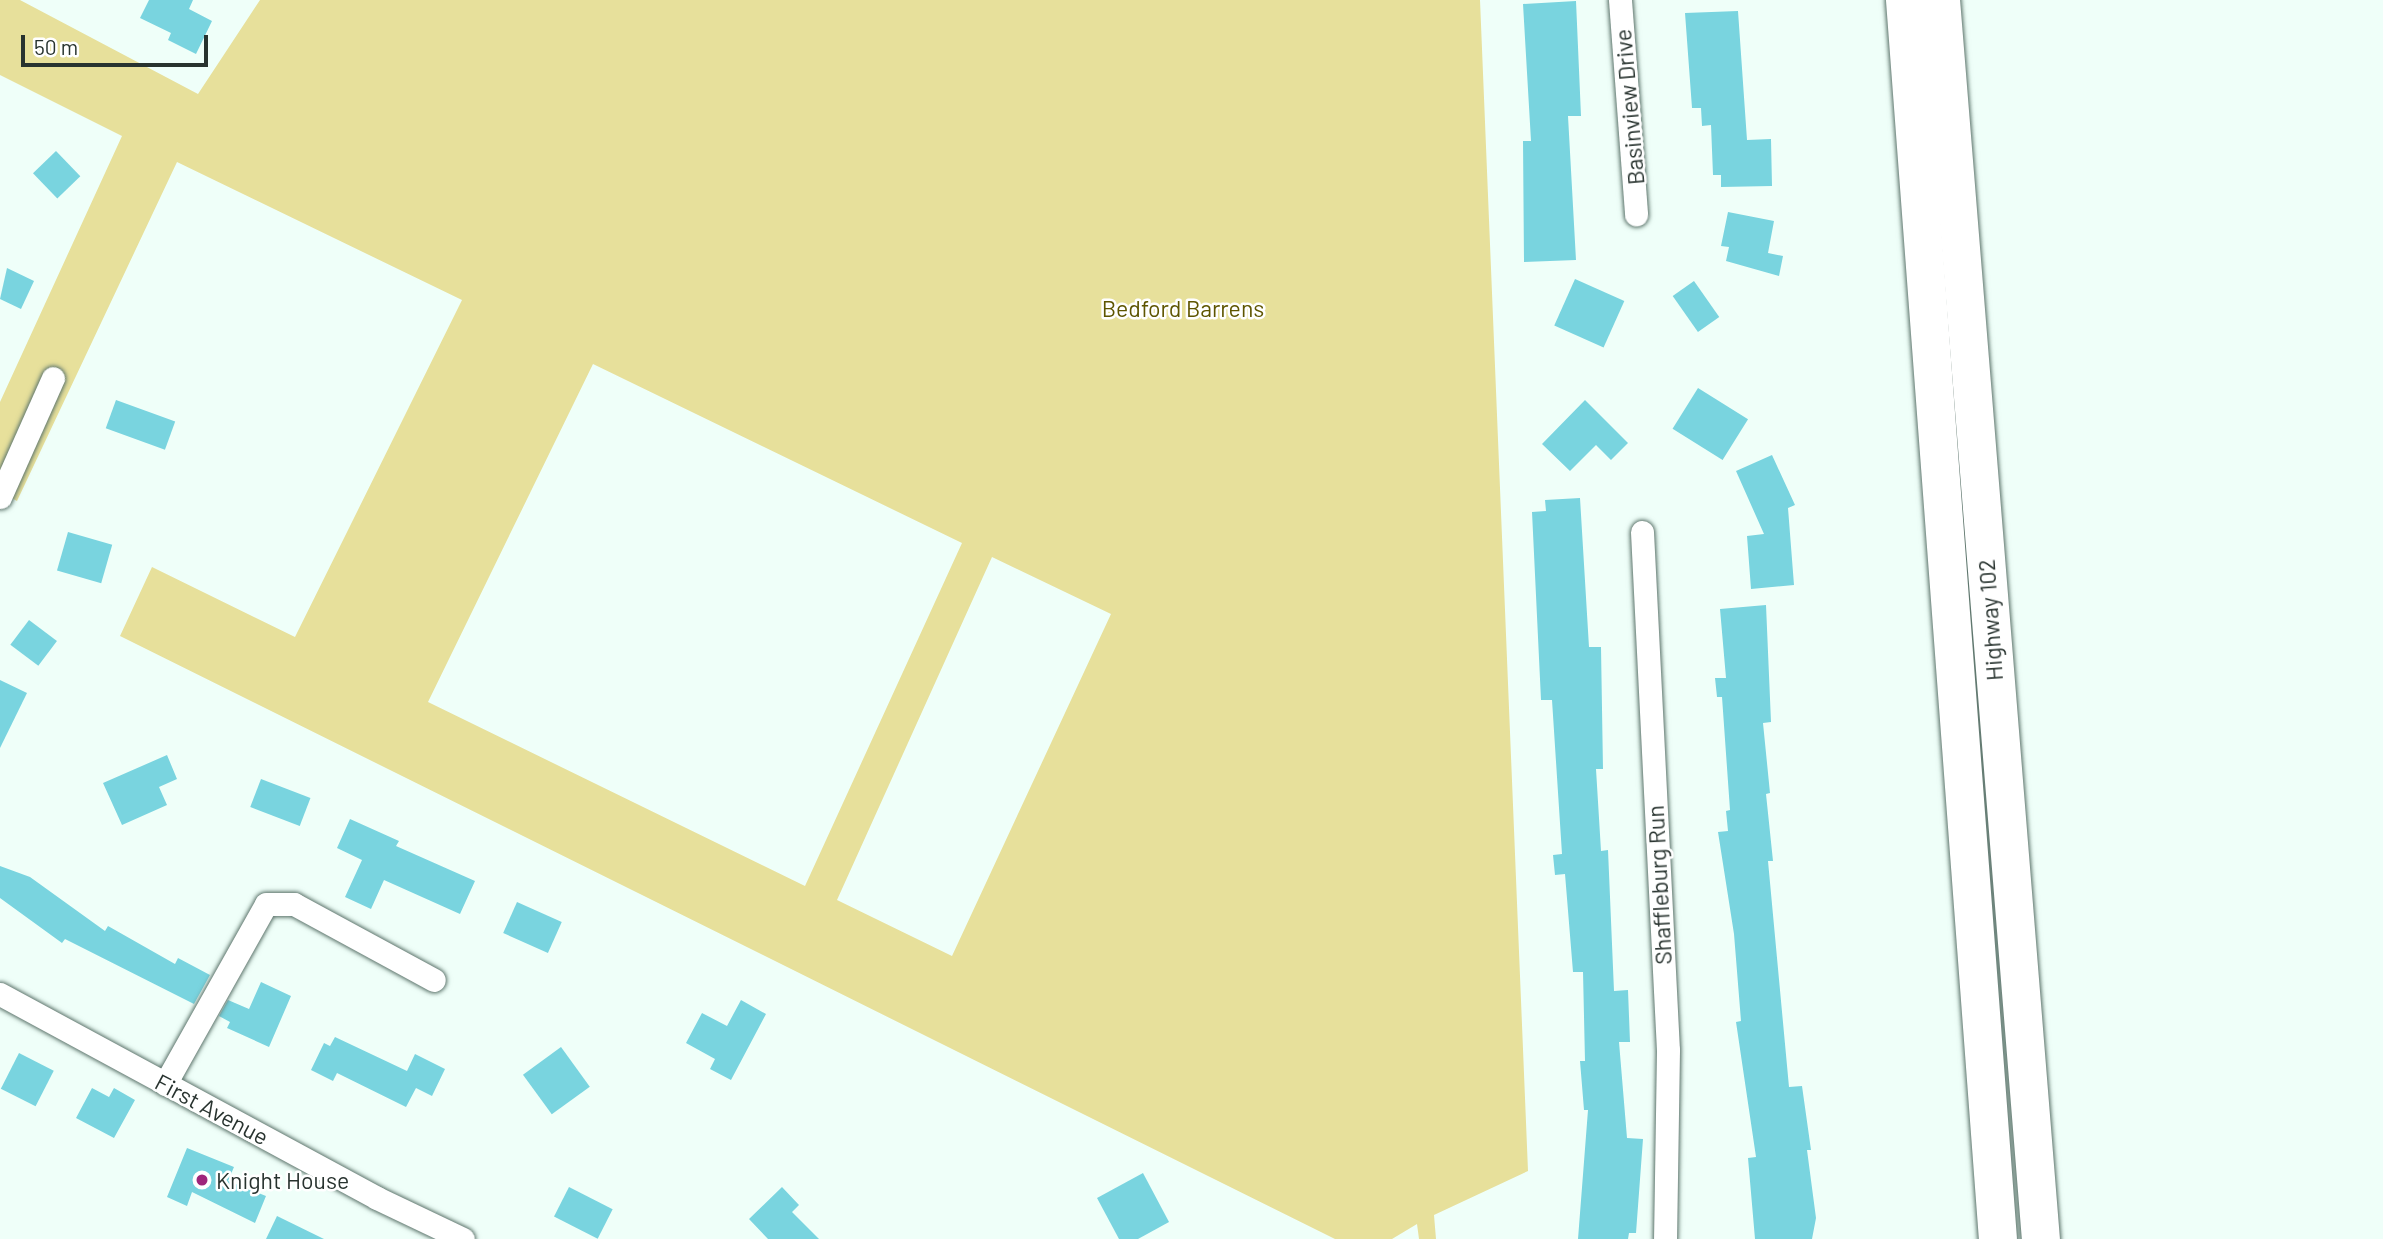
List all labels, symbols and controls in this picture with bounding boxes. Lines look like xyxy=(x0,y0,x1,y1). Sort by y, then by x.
scale bar xyxy=(24,21,212,65)
street label: Basinview Drive xyxy=(1608,28,1650,186)
text: 50 m xyxy=(34,34,78,59)
park label: Bedford Barrens xyxy=(1102,294,1264,322)
street label: Highway 102 xyxy=(1972,558,2008,682)
street label: Shaffleburg Run xyxy=(1641,805,1677,965)
street label: First Avenue xyxy=(151,1068,273,1150)
place label: Knight House xyxy=(216,1166,349,1194)
marker: Knight House xyxy=(194,1172,210,1188)

